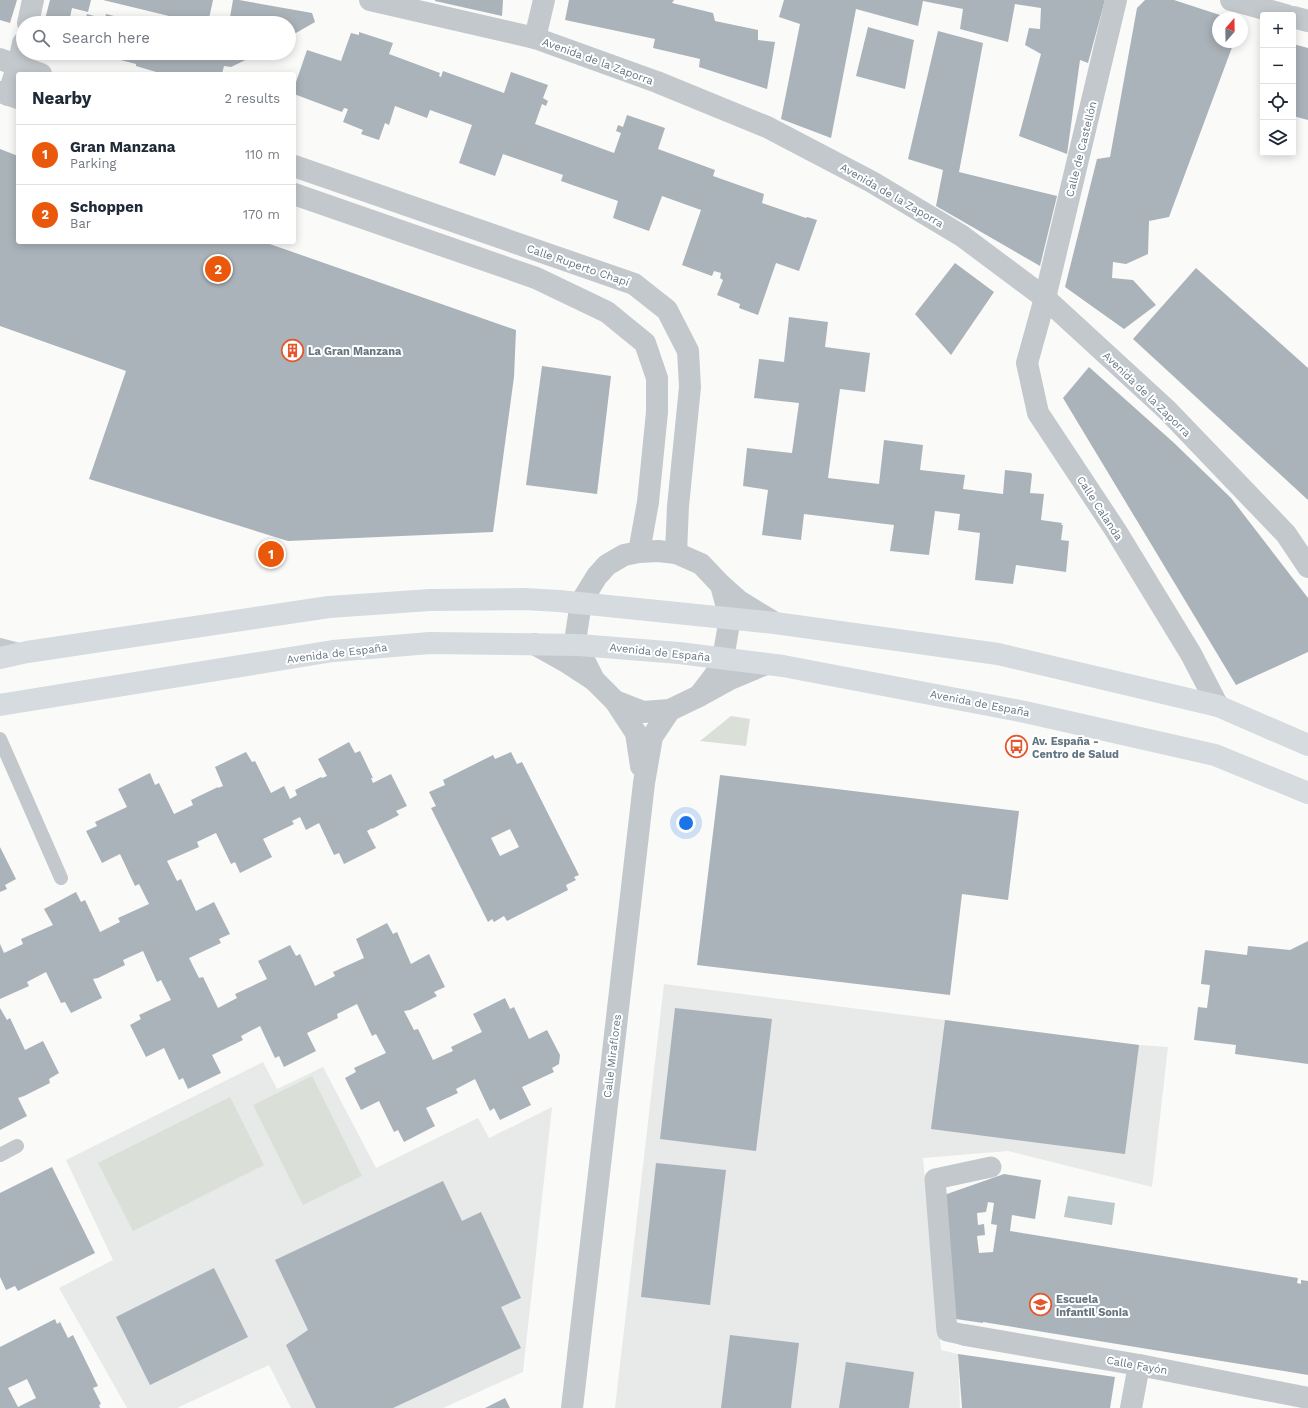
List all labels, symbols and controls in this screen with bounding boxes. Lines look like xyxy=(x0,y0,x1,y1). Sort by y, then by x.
north arrow xyxy=(1212,12,1248,48)
map controls xyxy=(1260,12,1296,156)
button: + xyxy=(1260,12,1296,48)
search box xyxy=(16,16,296,60)
icon: search xyxy=(30,27,52,49)
text: Search here xyxy=(62,29,150,47)
street label: Avenida de la Zaporra xyxy=(541,35,655,88)
button: − xyxy=(1260,48,1296,84)
button: locate xyxy=(1260,84,1296,120)
text: Nearby xyxy=(32,88,91,108)
text: 2 results xyxy=(225,91,280,106)
street label: Calle de Castellón xyxy=(1063,100,1100,198)
button: layers xyxy=(1260,120,1296,156)
text: Gran Manzana xyxy=(70,138,176,156)
text: 1 xyxy=(42,147,48,162)
text: 110 m xyxy=(245,147,280,162)
text: Parking xyxy=(70,156,116,171)
street label: Avenida de la Zaporra xyxy=(838,161,946,230)
text: Schoppen xyxy=(70,198,143,216)
text: 2 xyxy=(41,207,49,222)
text: 170 m xyxy=(243,207,280,222)
text: Bar xyxy=(70,216,91,231)
street label: Calle Ruperto Chapí xyxy=(525,242,631,289)
pin: 2 xyxy=(205,254,231,284)
building icon: La Gran Manzana xyxy=(279,338,305,364)
place label: La Gran Manzana xyxy=(308,345,402,358)
street label: Avenida de la Zaporra xyxy=(1100,349,1193,440)
street label: Calle Calanda xyxy=(1074,474,1125,543)
pin: 1 xyxy=(258,539,284,569)
street label: Avenida de España xyxy=(286,641,388,666)
street label: Avenida de España xyxy=(609,641,711,664)
street label: Avenida de España xyxy=(929,687,1031,720)
bus stop icon: Av. España - Centro de Salud xyxy=(1004,734,1030,760)
place label: Av. España - Centro de Salud xyxy=(1032,735,1119,761)
your location xyxy=(676,813,696,833)
street label: Calle Miraflores xyxy=(601,1013,624,1099)
school or university icon: Escuela infantil Sonia xyxy=(1027,1292,1053,1318)
place label: Escuela infantil Sonia xyxy=(1056,1293,1129,1319)
street label: Calle Fayón xyxy=(1105,1354,1168,1377)

